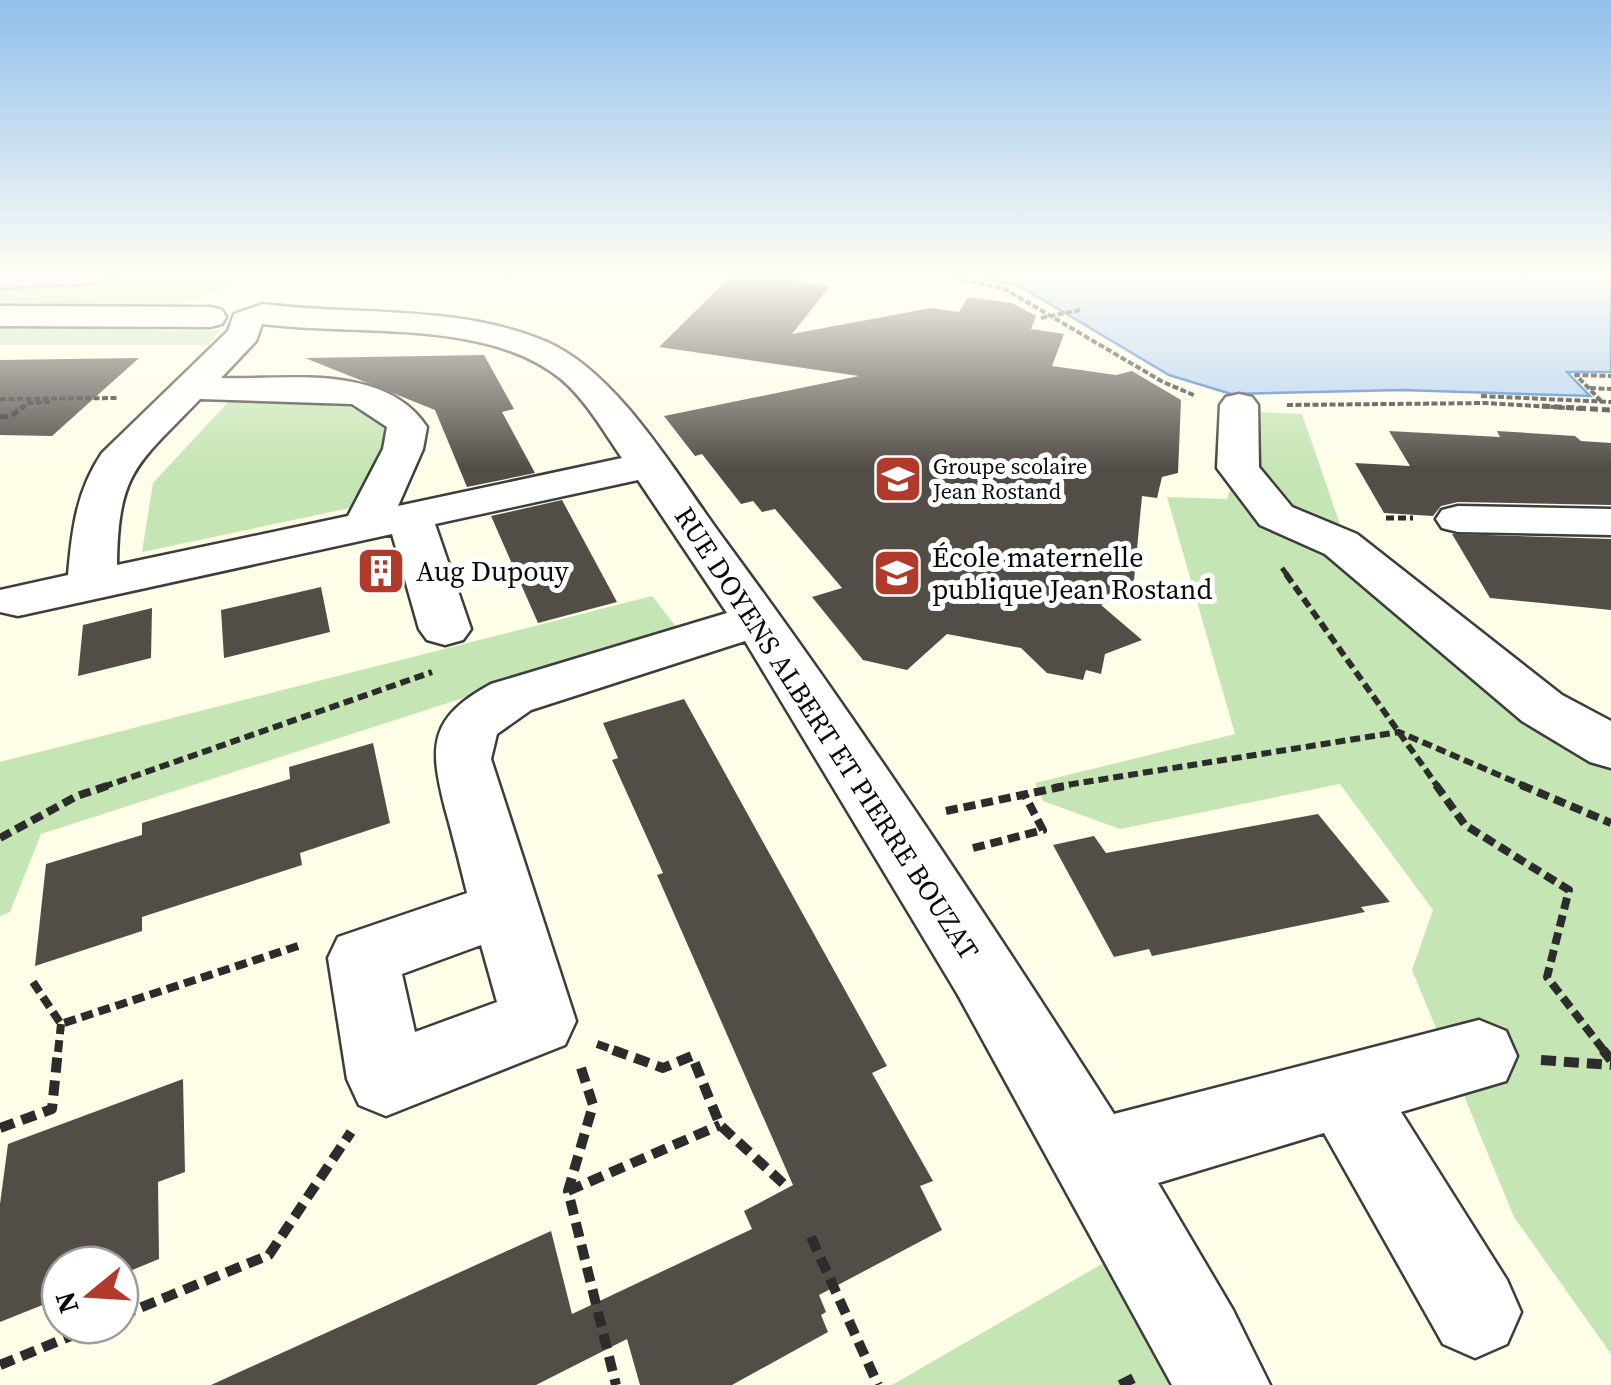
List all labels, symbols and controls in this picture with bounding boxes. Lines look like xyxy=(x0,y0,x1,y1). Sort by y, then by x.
place label: Groupe scolaire Jean Rostand xyxy=(932,451,1087,506)
school or university icon: Groupe scolaire Jean Rostand xyxy=(872,453,924,505)
street label: RUE DOYENS ALBERT ET PIERRE BOUZAT xyxy=(666,499,988,967)
place label: École maternelle publique Jean Rostand xyxy=(932,538,1213,608)
building icon: Aug Dupouy xyxy=(355,545,407,597)
school or university icon: École maternelle publique Jean Rostand xyxy=(871,547,923,599)
place label: Aug Dupouy xyxy=(416,552,569,590)
north arrow xyxy=(40,1245,140,1345)
text: N xyxy=(45,1287,87,1318)

